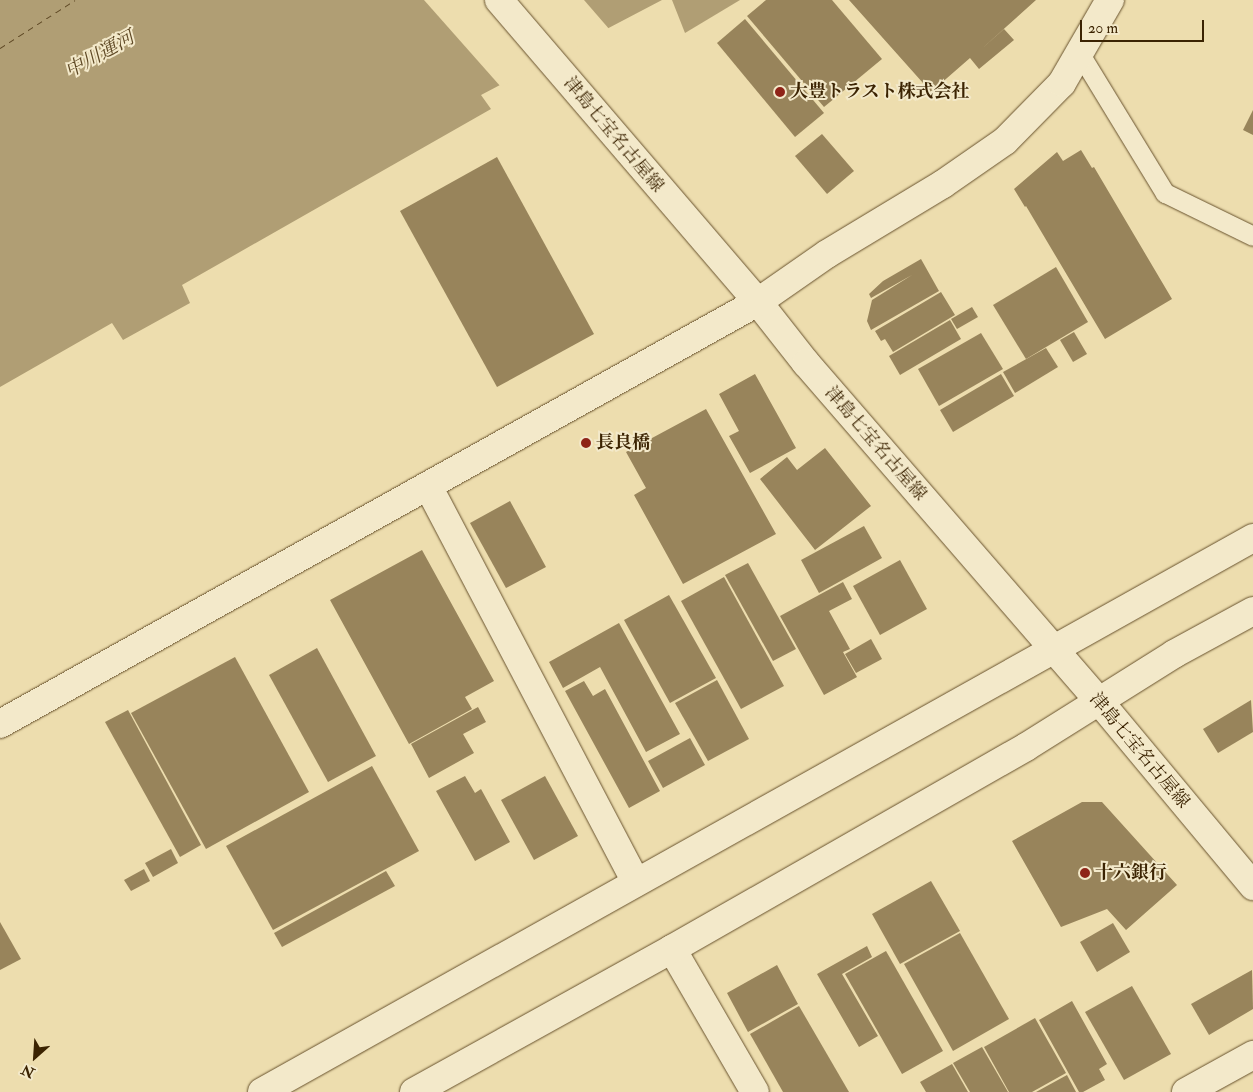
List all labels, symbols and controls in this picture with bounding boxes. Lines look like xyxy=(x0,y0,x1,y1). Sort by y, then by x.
scale bar xyxy=(1083,10,1207,42)
text: 20 m xyxy=(1088,19,1118,38)
water label: 中川運河 xyxy=(61,27,139,83)
street label: 津島七宝名古屋線 xyxy=(558,73,668,197)
place label: 大豊トラスト株式会社 xyxy=(790,81,970,103)
marker: 大豊トラスト株式会社 xyxy=(774,86,786,98)
street label: 津島七宝名古屋線 xyxy=(820,383,930,505)
place label: 長良橋 xyxy=(596,432,650,454)
marker: 長良橋 xyxy=(580,437,592,449)
street label: 津島七宝名古屋線 xyxy=(1084,689,1194,813)
place label: 十六銀行 xyxy=(1095,862,1167,884)
marker: 十六銀行 xyxy=(1079,867,1091,879)
north arrow xyxy=(10,1032,60,1082)
text: N xyxy=(19,1061,38,1081)

